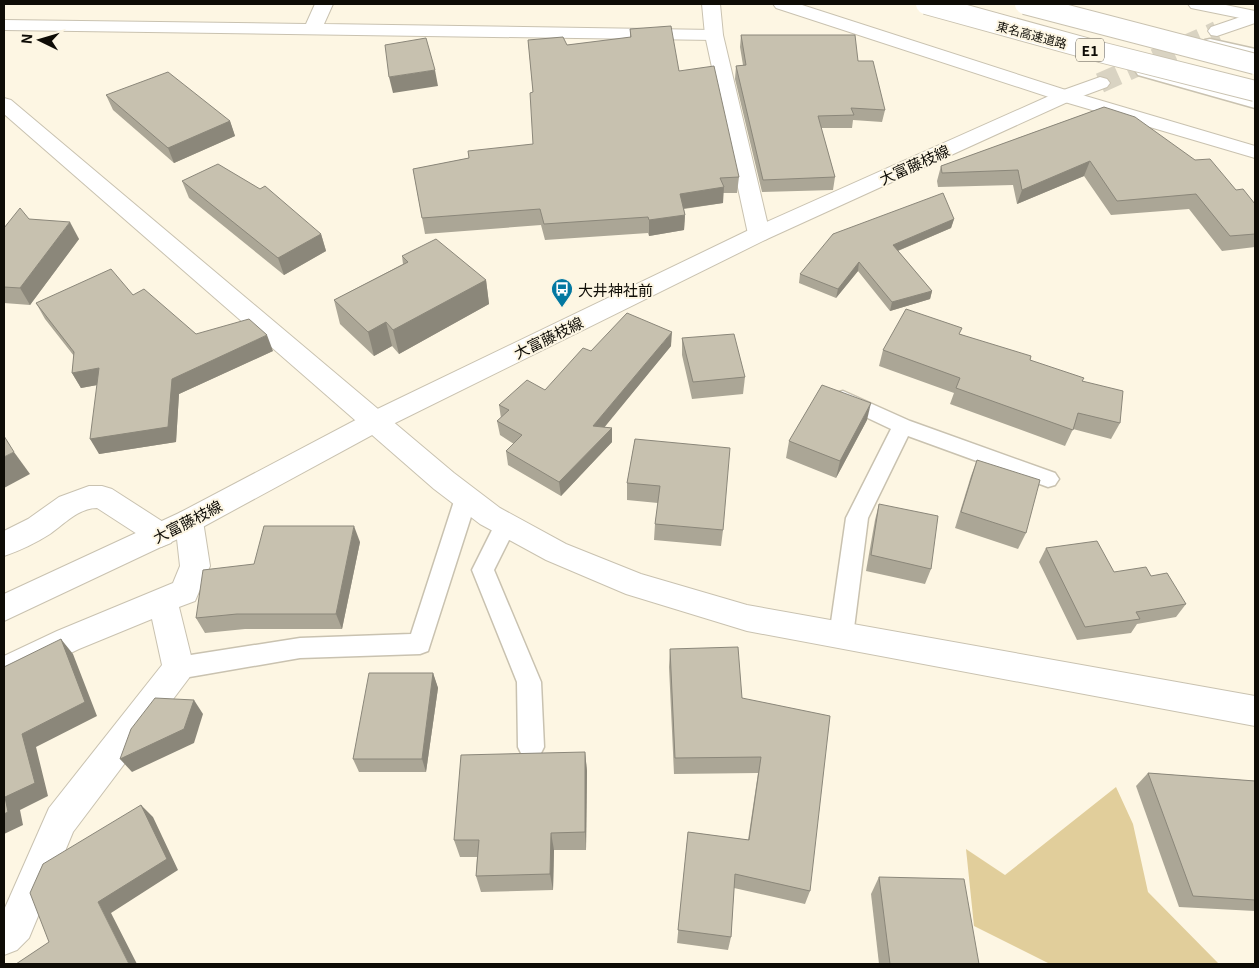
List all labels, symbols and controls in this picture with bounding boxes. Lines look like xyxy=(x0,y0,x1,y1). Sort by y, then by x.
north arrow xyxy=(15,15,65,65)
street label: 東名高速道路 xyxy=(995,16,1069,52)
text: N xyxy=(16,33,36,45)
road number: E1 xyxy=(1076,38,1104,62)
street label: 大富藤枝線 xyxy=(875,139,953,189)
bus stop icon: 大井神社前 xyxy=(550,277,574,308)
place label: 大井神社前 xyxy=(578,279,653,300)
street label: 大富藤枝線 xyxy=(510,311,586,363)
street label: 大富藤枝線 xyxy=(149,495,225,547)

